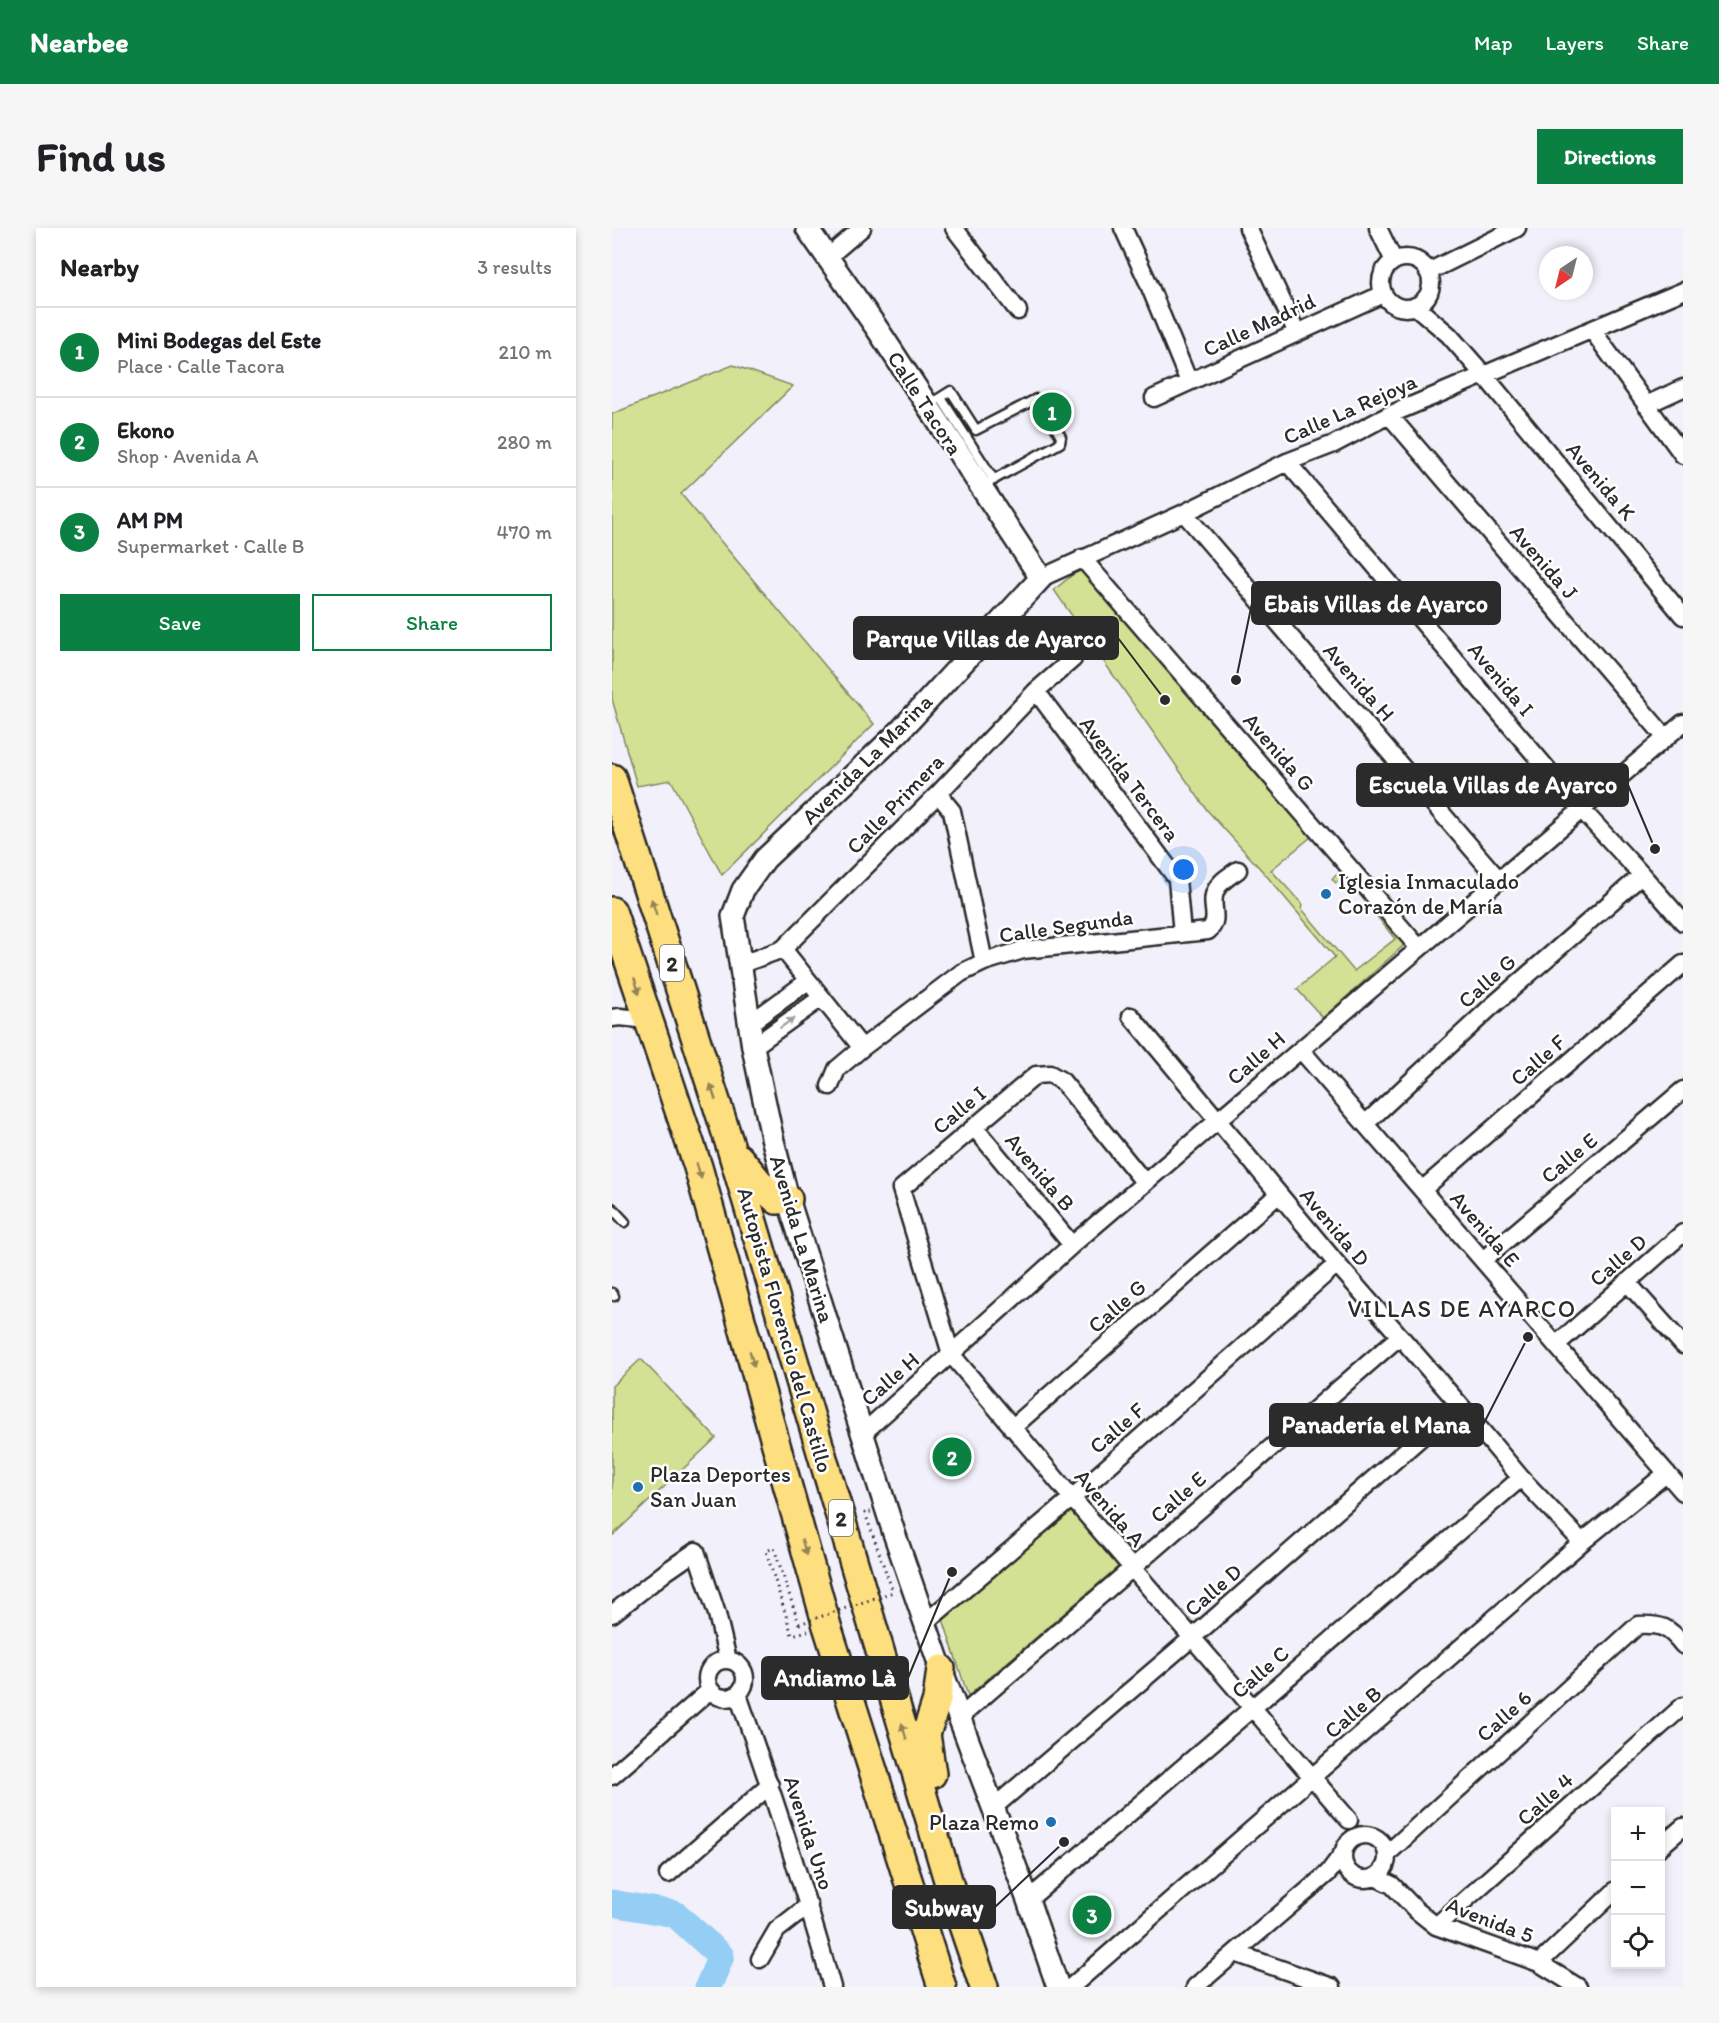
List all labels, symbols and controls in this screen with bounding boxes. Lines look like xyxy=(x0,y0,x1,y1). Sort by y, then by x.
text: Nearbee xyxy=(30,25,129,59)
text: Map xyxy=(1474,30,1513,55)
text: Layers xyxy=(1546,30,1604,55)
text: Share xyxy=(1637,30,1689,55)
button: Directions xyxy=(1537,129,1683,184)
text: Find us xyxy=(36,131,166,182)
north arrow xyxy=(1539,246,1593,300)
text: Nearby xyxy=(60,251,139,283)
text: 3 results xyxy=(477,255,552,279)
street label: Calle Madrid xyxy=(1199,287,1320,363)
text: Mini Bodegas del Este xyxy=(117,327,321,354)
text: 1 xyxy=(75,340,84,364)
text: 210 m xyxy=(499,340,552,364)
street label: Calle Tacora xyxy=(881,346,969,460)
text: Place · Calle Tacora xyxy=(117,354,285,378)
street label: Calle La Rejoya xyxy=(1279,367,1421,450)
pin: 1 xyxy=(1032,390,1072,435)
text: Ekono xyxy=(117,417,175,444)
text: 2 xyxy=(74,430,85,454)
text: 280 m xyxy=(497,430,552,454)
street label: Avenida K xyxy=(1560,436,1642,526)
text: Shop · Avenida A xyxy=(117,444,259,468)
text: AM PM xyxy=(117,507,183,534)
street label: Avenida J xyxy=(1504,519,1584,605)
text: 3 xyxy=(74,520,85,544)
text: 470 m xyxy=(496,520,552,544)
text: Supermarket · Calle B xyxy=(117,534,304,558)
callout: Ebais Villas de Ayarco xyxy=(1252,582,1500,624)
text: Ebais Villas de Ayarco xyxy=(1264,589,1488,619)
button: Save xyxy=(60,594,300,651)
button: Share xyxy=(312,594,552,651)
callout: Parque Villas de Ayarco xyxy=(854,617,1118,659)
text: Parque Villas de Ayarco xyxy=(866,624,1106,654)
street label: Avenida I xyxy=(1462,636,1540,722)
street label: Avenida H xyxy=(1318,637,1400,727)
street label: Avenida La Marina xyxy=(796,688,938,830)
street label: Avenida G xyxy=(1238,707,1320,797)
street label: Avenida Tercera xyxy=(1074,711,1186,848)
street label: Calle Primera xyxy=(841,748,949,860)
callout: Escuela Villas de Ayarco xyxy=(1357,764,1628,806)
text: Escuela Villas de Ayarco xyxy=(1369,770,1617,800)
your location xyxy=(1169,855,1198,884)
place label: Iglesia Inmaculado Corazón de María xyxy=(1338,868,1519,920)
marker: Iglesia Inmaculado Corazón de María xyxy=(1319,887,1333,901)
one-way arrow xyxy=(648,898,658,916)
street label: Calle Segunda xyxy=(997,903,1135,949)
road number: 2 xyxy=(660,945,684,981)
street label: Calle G xyxy=(1452,948,1522,1014)
one-way arrow xyxy=(632,977,642,995)
one-way arrow xyxy=(779,1017,795,1029)
street label: Calle H xyxy=(1221,1025,1291,1091)
street label: Calle F xyxy=(1505,1028,1572,1091)
street label: Calle I xyxy=(927,1080,991,1140)
one-way arrow xyxy=(708,1083,718,1101)
street label: Avenida B xyxy=(999,1127,1081,1217)
street label: Calle E xyxy=(1535,1127,1603,1189)
street label: Avenida La Marina xyxy=(764,1152,840,1327)
one-way arrow xyxy=(695,1162,704,1180)
street label: Avenida D xyxy=(1294,1182,1376,1272)
street label: Autopista Florencio del Castillo xyxy=(731,1184,839,1476)
street label: Avenida E xyxy=(1445,1185,1525,1273)
street label: Calle D xyxy=(1584,1228,1652,1292)
street label: Calle G xyxy=(1082,1273,1152,1339)
district label: VILLAS DE AYARCO xyxy=(1347,1294,1577,1323)
street label: Calle H xyxy=(855,1346,925,1412)
one-way arrow xyxy=(747,1350,757,1368)
street label: Calle F xyxy=(1084,1396,1151,1459)
callout: Panadería el Mana xyxy=(1270,1404,1483,1446)
text: Panadería el Mana xyxy=(1282,1410,1471,1439)
pin: 2 xyxy=(932,1434,972,1480)
place label: Plaza Deportes San Juan xyxy=(650,1461,791,1513)
street label: Avenida A xyxy=(1069,1464,1151,1552)
street label: Calle E xyxy=(1144,1465,1212,1529)
marker: Plaza Deportes San Juan xyxy=(631,1480,645,1494)
road number: 2 xyxy=(829,1500,853,1536)
one-way arrow xyxy=(800,1537,810,1556)
street label: Calle D xyxy=(1179,1558,1247,1622)
street label: Calle C xyxy=(1226,1640,1294,1704)
callout: Andiamo Là xyxy=(762,1657,908,1699)
text: Andiamo Là xyxy=(773,1663,897,1692)
street label: Calle B xyxy=(1319,1680,1387,1744)
street label: Calle 6 xyxy=(1471,1684,1537,1748)
one-way arrow xyxy=(899,1722,908,1740)
street label: Calle 4 xyxy=(1511,1767,1579,1831)
street label: Avenida Uno xyxy=(778,1773,840,1893)
map controls xyxy=(1611,1807,1665,1969)
button: + xyxy=(1611,1807,1665,1861)
place label: Plaza Remo xyxy=(929,1809,1039,1836)
marker: Plaza Remo xyxy=(1044,1815,1058,1829)
button: − xyxy=(1611,1861,1665,1915)
callout: Subway xyxy=(893,1886,995,1928)
street label: Avenida 5 xyxy=(1442,1891,1538,1949)
pin: 3 xyxy=(1072,1892,1112,1938)
text: Subway xyxy=(905,1893,984,1923)
button: locate xyxy=(1611,1915,1665,1969)

